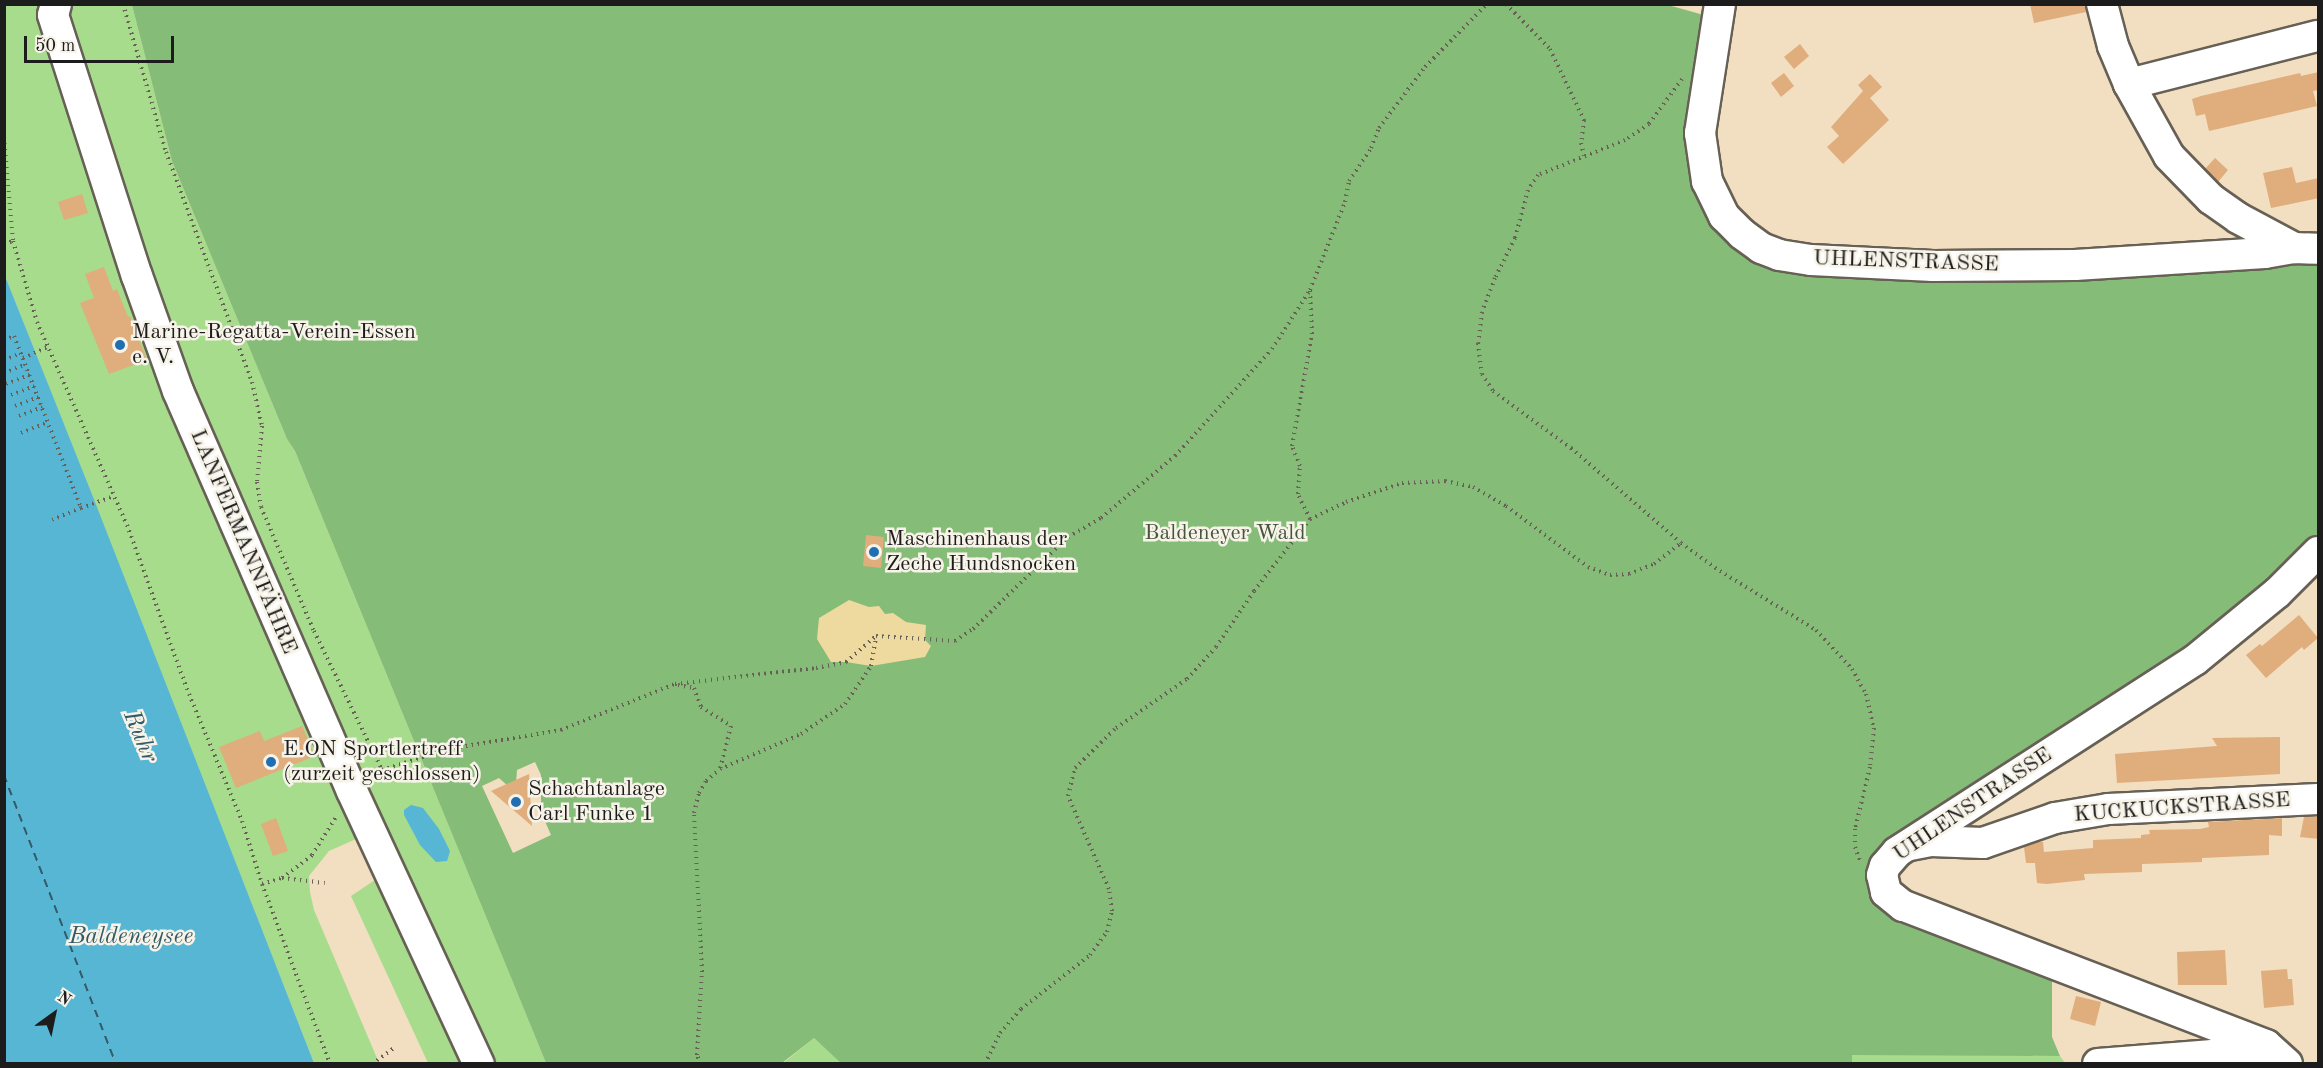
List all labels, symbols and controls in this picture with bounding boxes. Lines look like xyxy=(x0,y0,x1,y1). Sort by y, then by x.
scale bar xyxy=(27,24,177,62)
text: 50 m xyxy=(35,37,75,55)
street label: UHLENSTRASSE xyxy=(1813,246,1999,278)
place label: Marine-Regatta-Verein-Essen e. V. xyxy=(132,319,416,370)
marker: Marine-Regatta-Verein-Essen e. V. xyxy=(113,338,127,352)
street label: LANFERMANNFÄHRE xyxy=(184,426,302,658)
park label: Baldeneyer Wald xyxy=(1144,521,1306,547)
place label: Maschinenhaus der Zeche Hundsnocken xyxy=(886,526,1076,578)
marker: Maschinenhaus der Zeche Hundsnocken xyxy=(867,545,881,559)
water label: Ruhr xyxy=(115,707,163,767)
place label: E.ON Sportlertreff (zurzeit geschlossen) xyxy=(283,736,480,788)
street label: UHLENSTRASSE xyxy=(1889,742,2057,868)
marker: E.ON Sportlertreff (zurzeit geschlossen) xyxy=(264,755,278,769)
place label: Schachtanlage Carl Funke 1 xyxy=(528,776,665,828)
street label: KUCKUCKSTRASSE xyxy=(2073,787,2291,829)
marker: Schachtanlage Carl Funke 1 xyxy=(509,795,523,809)
water label: Baldeneysee xyxy=(69,924,193,952)
north arrow xyxy=(24,984,84,1044)
text: N xyxy=(54,989,73,1009)

